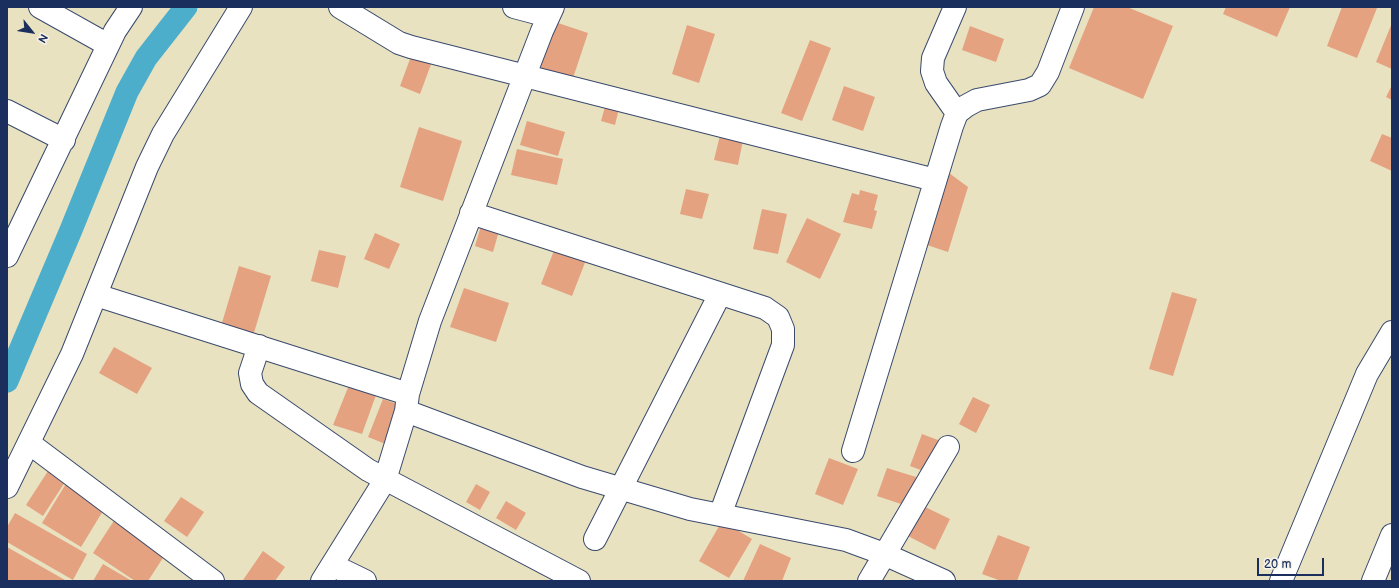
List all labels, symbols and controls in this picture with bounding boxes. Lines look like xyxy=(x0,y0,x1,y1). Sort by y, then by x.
north arrow xyxy=(12,12,52,52)
text: N xyxy=(35,31,51,45)
scale bar xyxy=(1259,550,1326,576)
text: 20 m xyxy=(1264,557,1291,572)

